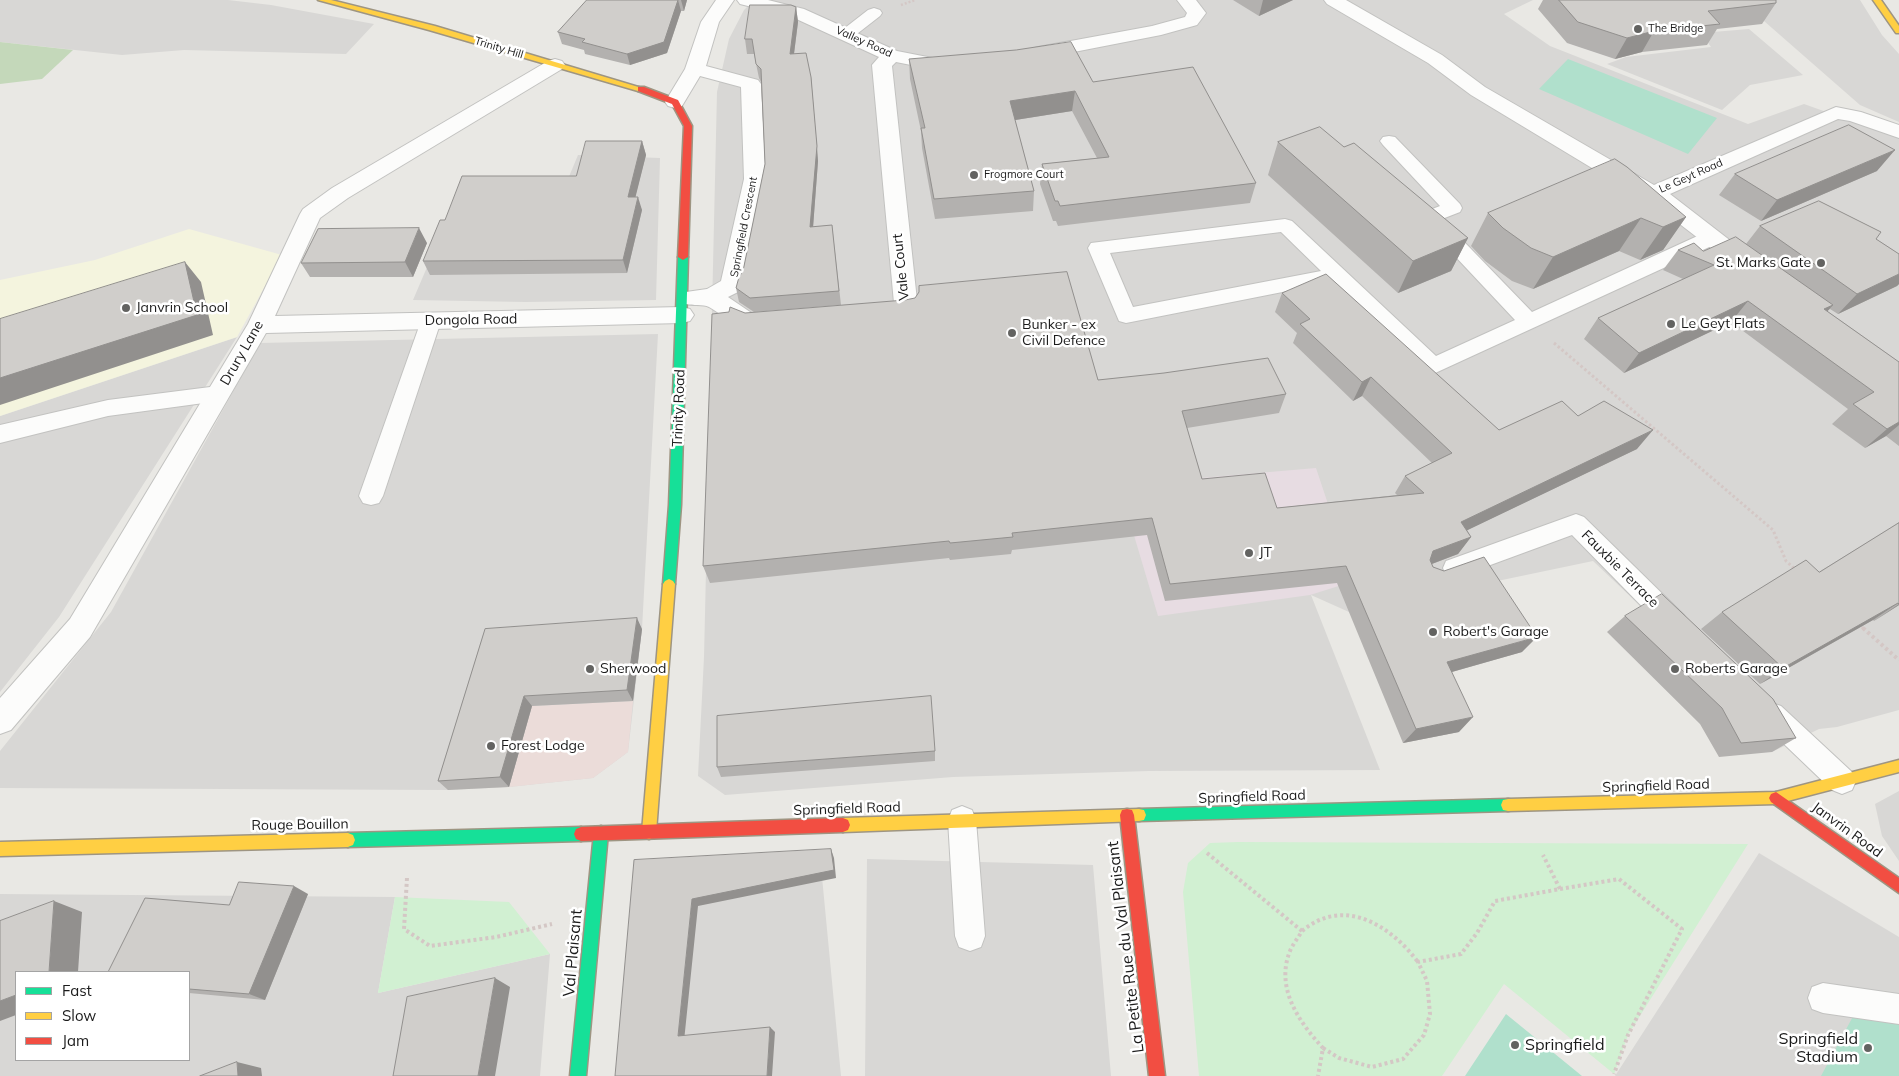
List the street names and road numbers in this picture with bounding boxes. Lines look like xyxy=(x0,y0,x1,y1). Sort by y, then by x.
street label: Valley Road xyxy=(834,24,894,60)
street label: Trinity Hill xyxy=(473,34,525,62)
street label: Le Geyt Road xyxy=(1657,156,1725,196)
street label: Springfield Crescent xyxy=(728,176,760,278)
street label: Vale Court xyxy=(889,233,913,301)
street label: Dongola Road xyxy=(424,311,518,329)
street label: Drury Lane xyxy=(217,318,267,388)
street label: Trinity Road xyxy=(669,369,689,447)
street label: Fauxbie Terrace xyxy=(1578,527,1662,611)
street label: Springfield Road xyxy=(1602,776,1710,796)
street label: Springfield Road xyxy=(1198,787,1306,807)
street label: Springfield Road xyxy=(793,799,901,819)
street label: Janvrin Road xyxy=(1808,799,1886,861)
street label: Rouge Bouillon xyxy=(251,816,349,834)
street label: La Petite Rue du Val Plaisant xyxy=(1103,840,1149,1054)
street label: Val Plaisant xyxy=(560,908,586,998)

